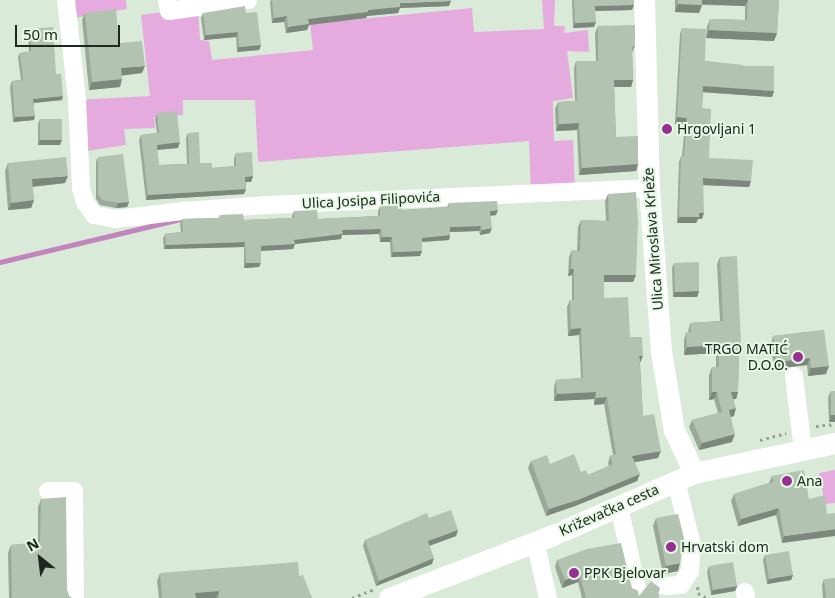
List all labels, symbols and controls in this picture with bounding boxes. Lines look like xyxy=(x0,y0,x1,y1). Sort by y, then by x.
scale bar xyxy=(18,15,122,47)
text: 50 m xyxy=(23,24,58,44)
place label: Hrgovljani 1 xyxy=(677,121,756,137)
marker: Hrgovljani 1 xyxy=(661,123,673,135)
street label: Ulica Miroslava Krleže xyxy=(640,167,666,311)
street label: Ulica Josipa Filipovića xyxy=(301,188,441,212)
place label: TRGO MATIĆ D.O.O. xyxy=(705,341,788,374)
marker: TRGO MATIĆ D.O.O. xyxy=(792,351,804,363)
place label: Ana xyxy=(797,473,822,489)
marker: Ana xyxy=(781,475,793,487)
street label: Križevačka cesta xyxy=(557,481,661,539)
north arrow xyxy=(15,533,65,583)
text: N xyxy=(23,533,42,556)
place label: Hrvatski dom xyxy=(681,539,769,555)
marker: Hrvatski dom xyxy=(665,541,677,553)
place label: PPK Bjelovar xyxy=(584,565,666,581)
marker: PPK Bjelovar xyxy=(568,567,580,579)

